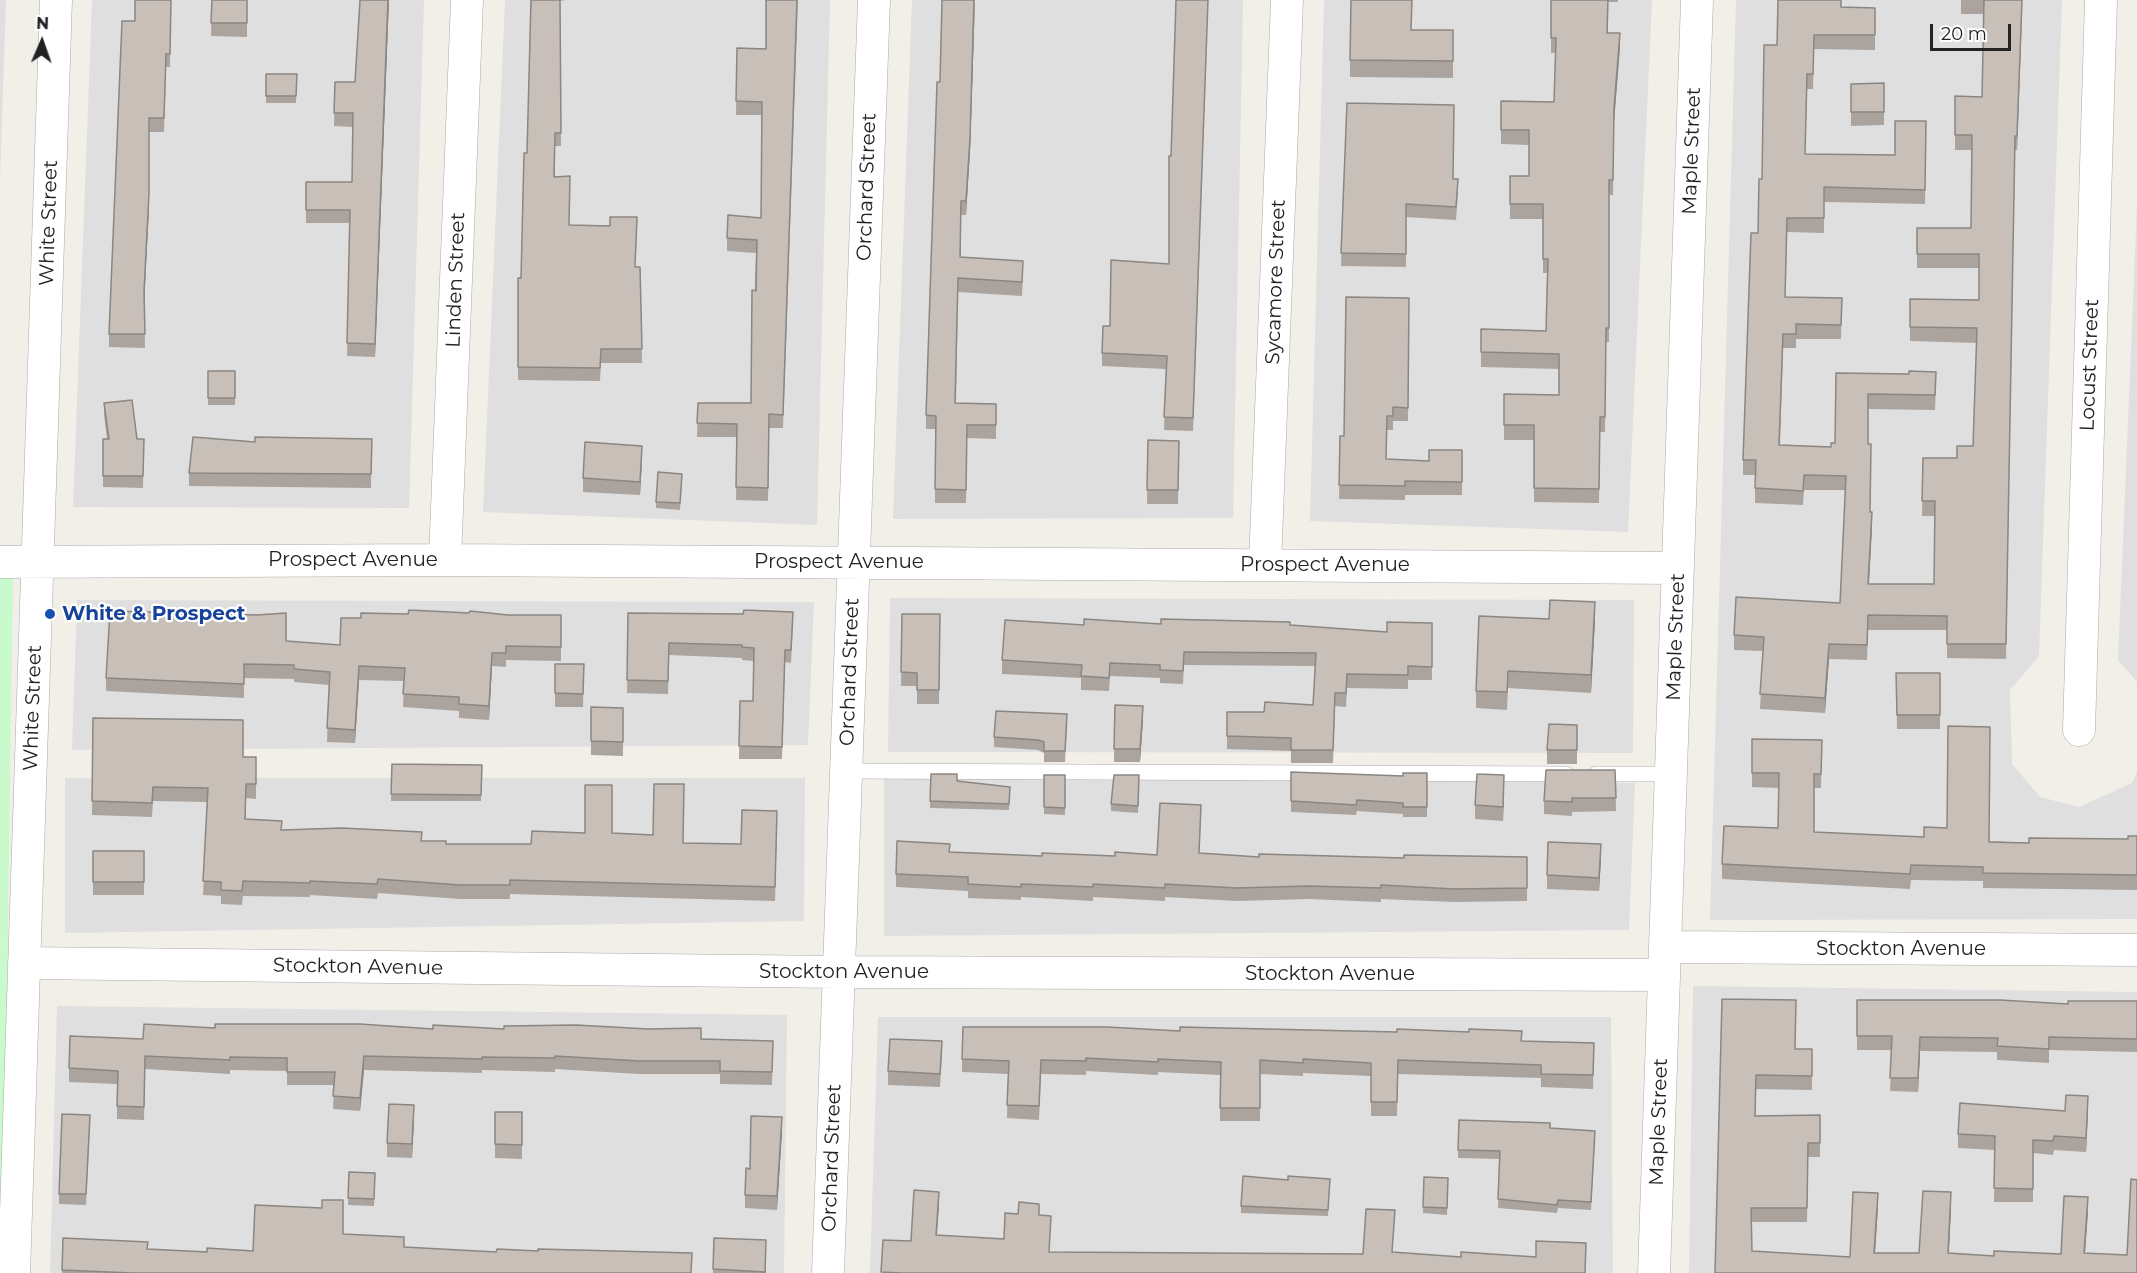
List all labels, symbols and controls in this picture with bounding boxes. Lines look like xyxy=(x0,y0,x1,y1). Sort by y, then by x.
north arrow xyxy=(12,12,72,72)
scale bar xyxy=(1933,12,2014,50)
text: N xyxy=(36,14,49,33)
text: 20 m xyxy=(1941,23,1987,45)
street label: Maple Street xyxy=(1678,87,1706,215)
street label: Orchard Street xyxy=(852,113,882,261)
street label: White Street xyxy=(35,160,63,286)
street label: Sycamore Street xyxy=(1261,199,1291,365)
street label: Linden Street xyxy=(442,212,470,348)
street label: Locust Street xyxy=(2076,298,2104,432)
street label: Prospect Avenue xyxy=(268,548,438,572)
street label: Prospect Avenue xyxy=(754,550,924,574)
street label: Prospect Avenue xyxy=(1240,553,1410,577)
street label: Maple Street xyxy=(1662,573,1690,701)
street label: Orchard Street xyxy=(835,598,865,746)
place label: White & Prospect xyxy=(62,602,246,626)
marker: White & Prospect xyxy=(43,607,57,621)
street label: White Street xyxy=(19,645,47,771)
street label: Stockton Avenue xyxy=(1816,937,1986,961)
street label: Stockton Avenue xyxy=(273,954,443,980)
street label: Stockton Avenue xyxy=(759,960,929,984)
street label: Stockton Avenue xyxy=(1245,962,1415,986)
street label: Maple Street xyxy=(1645,1058,1673,1186)
street label: Orchard Street xyxy=(817,1084,847,1232)

